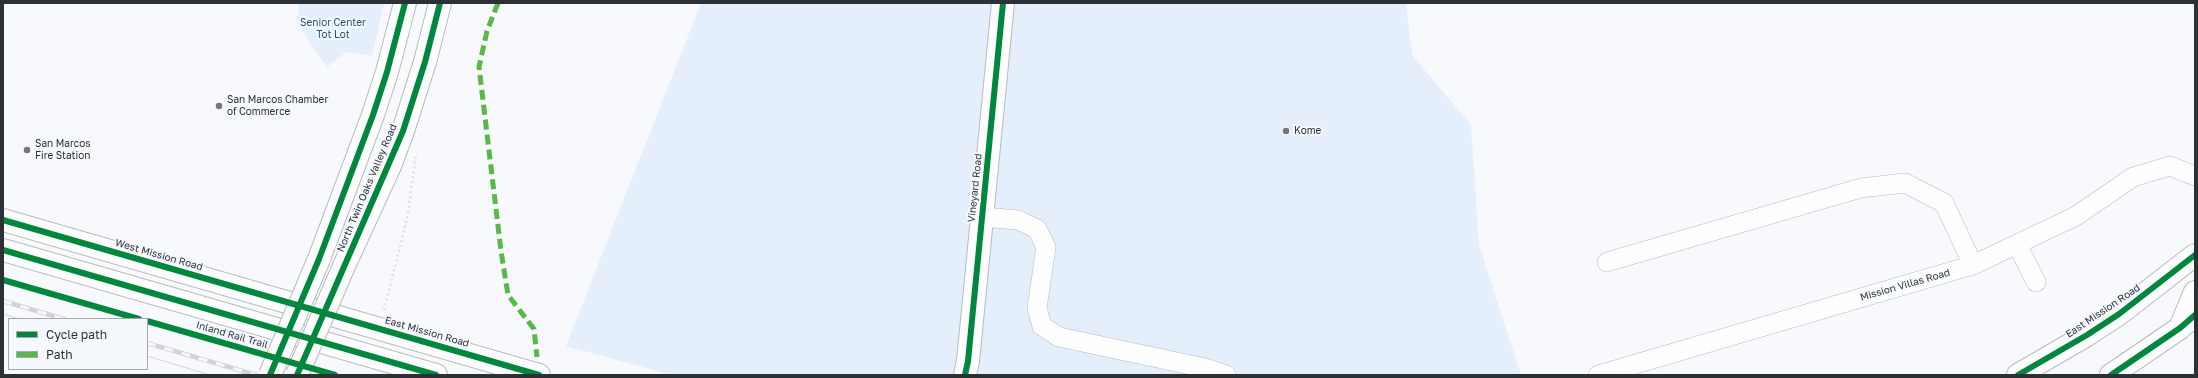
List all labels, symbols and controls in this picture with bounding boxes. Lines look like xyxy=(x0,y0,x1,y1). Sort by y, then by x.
park label: Senior Center Tot Lot xyxy=(300,17,366,40)
place label: San Marcos Chamber of Commerce xyxy=(227,94,328,118)
marker: San Marcos Chamber of Commerce xyxy=(214,101,224,111)
street label: North Twin Oaks Valley Road xyxy=(335,122,399,254)
place label: Kome xyxy=(1294,125,1321,137)
marker: Kome xyxy=(1281,126,1291,136)
place label: San Marcos Fire Station xyxy=(35,138,90,162)
marker: San Marcos Fire Station xyxy=(22,145,32,155)
street label: Vineyard Road xyxy=(965,153,985,223)
street label: West Mission Road xyxy=(114,237,204,273)
street label: Mission Villas Road xyxy=(1859,266,1951,304)
street label: East Mission Road xyxy=(2064,282,2142,340)
street label: East Mission Road xyxy=(383,314,471,350)
legend xyxy=(8,318,148,370)
street label: Inland Rail Trail xyxy=(195,319,269,351)
text: Cycle path xyxy=(46,327,107,342)
text: Path xyxy=(46,347,73,362)

